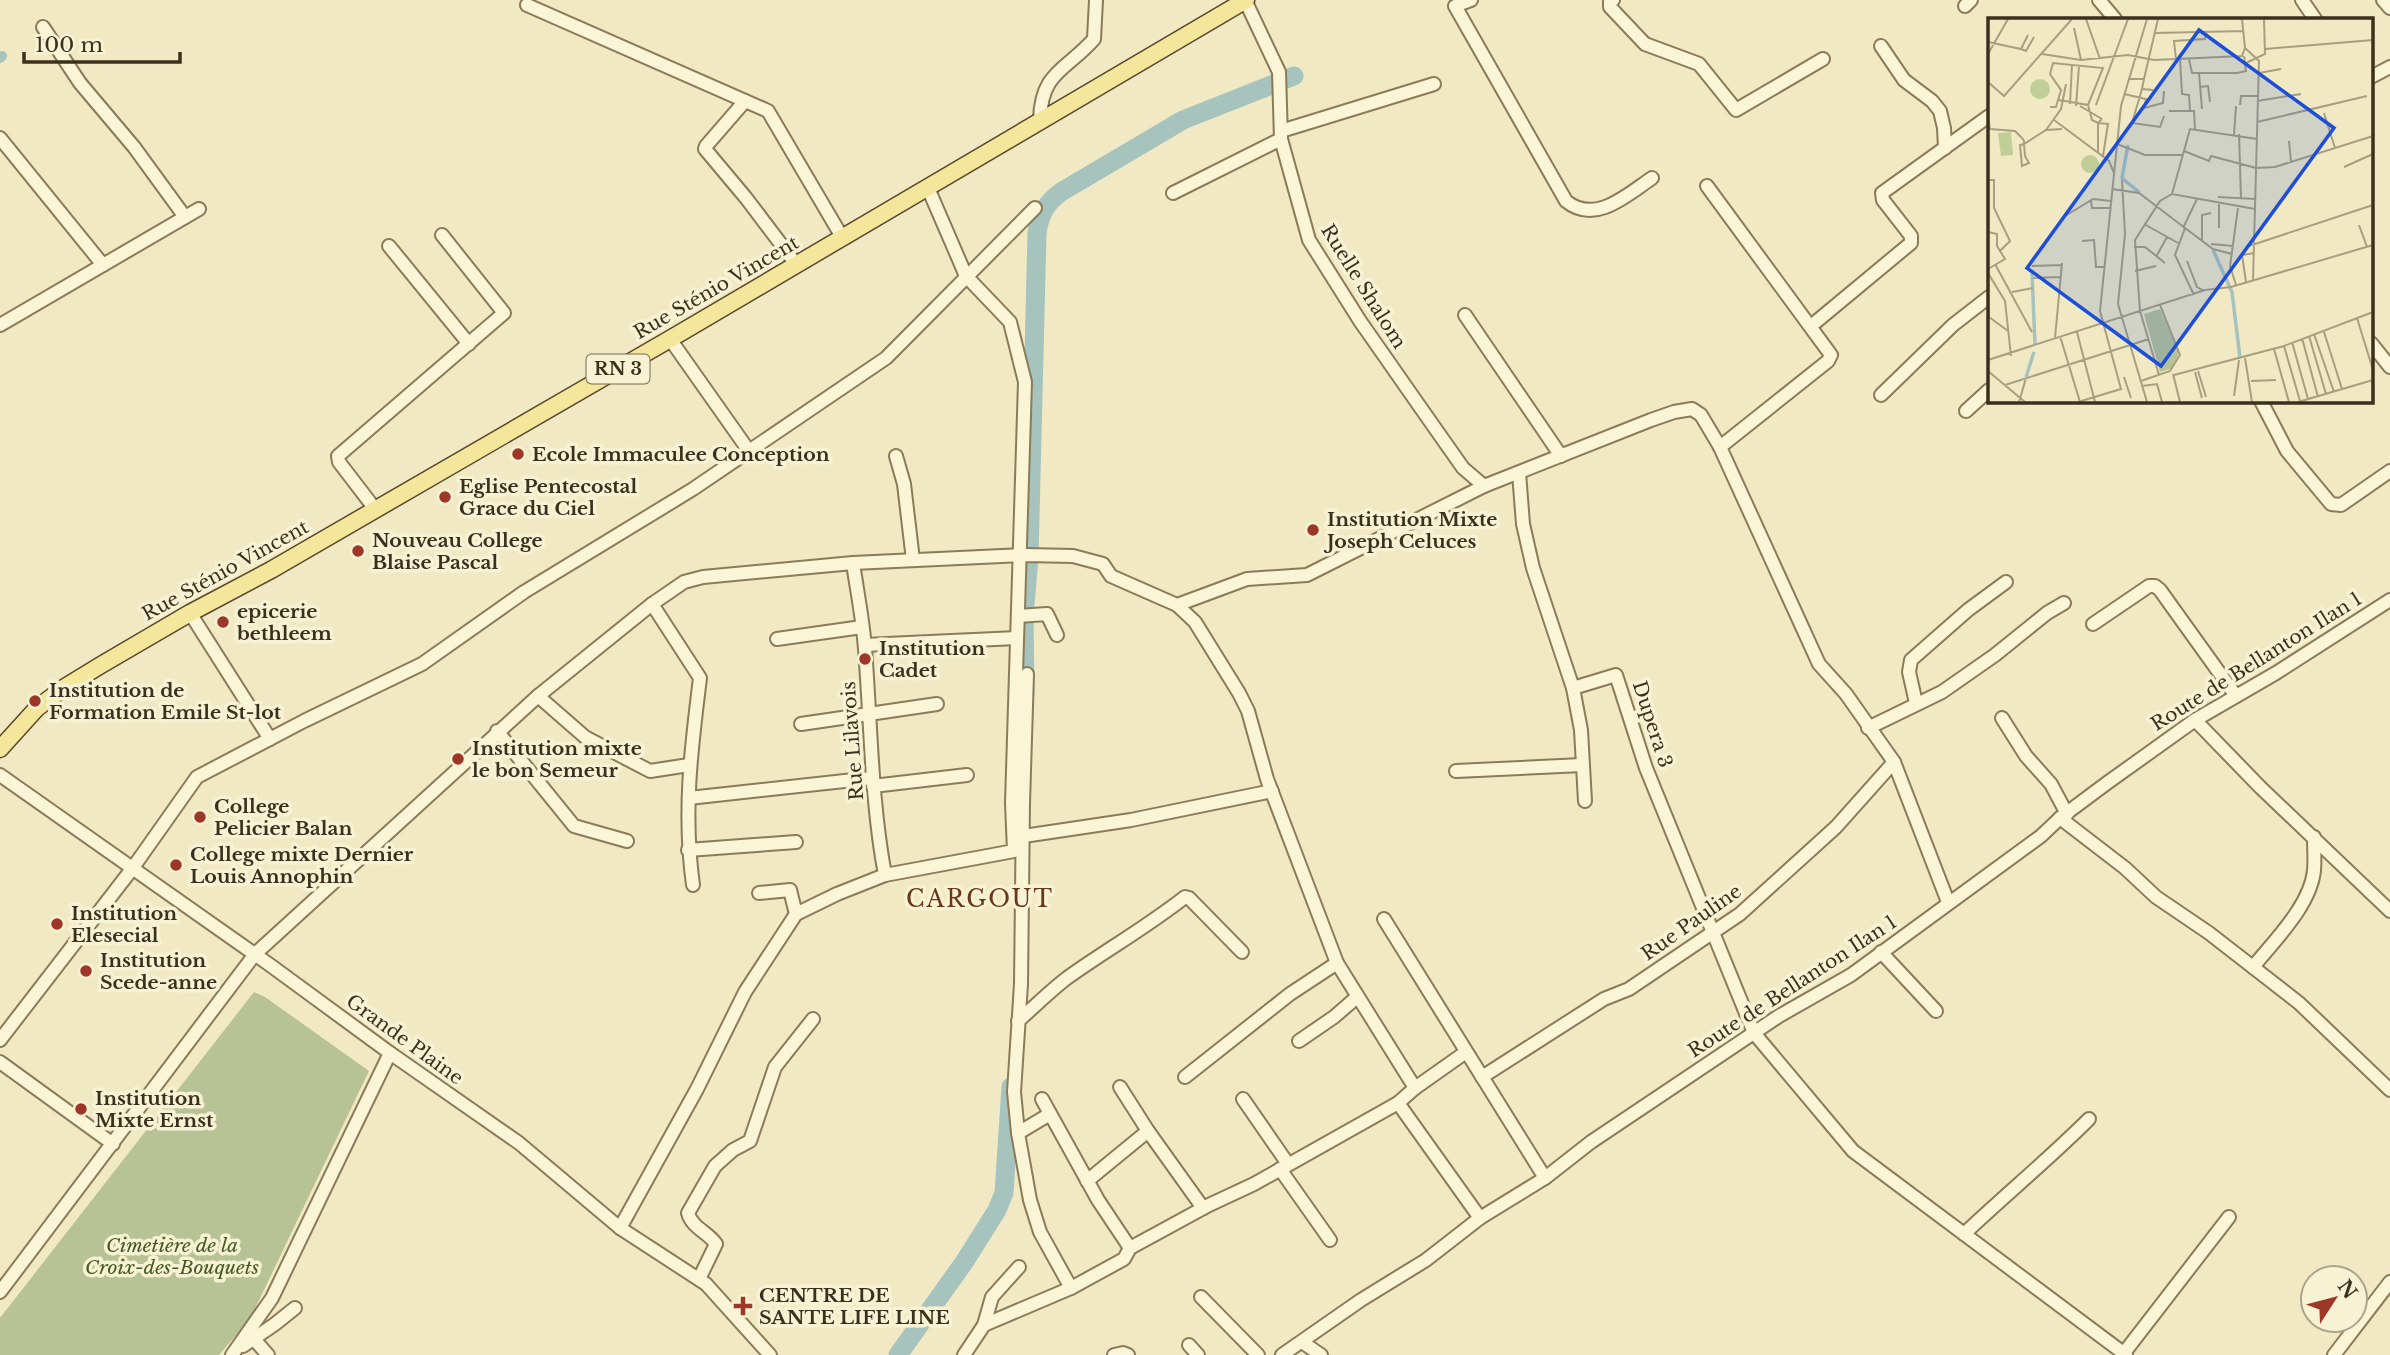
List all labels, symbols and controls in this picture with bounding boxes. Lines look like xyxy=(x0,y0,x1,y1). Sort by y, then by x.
inset map xyxy=(1988,18,2372,402)
scale bar xyxy=(24,21,180,65)
text: 100 m xyxy=(35,32,103,58)
street label: Ruelle Shalom xyxy=(1316,220,1411,353)
street label: Rue Sténio Vincent xyxy=(630,230,803,344)
road number: RN 3 xyxy=(586,354,650,384)
place label: Ecole Immaculee Conception xyxy=(532,443,830,466)
marker: Ecole Immaculee Conception xyxy=(510,446,526,462)
place label: Eglise Pentecostal Grace du Ciel xyxy=(459,475,637,520)
marker: Eglise Pentecostal Grace du Ciel xyxy=(437,489,453,505)
place label: Institution Mixte Joseph Celuces xyxy=(1323,508,1498,553)
street label: Rue Sténio Vincent xyxy=(138,515,313,626)
marker: Institution Mixte Joseph Celuces xyxy=(1305,522,1321,538)
place label: Nouveau College Blaise Pascal xyxy=(372,529,543,574)
marker: Nouveau College Blaise Pascal xyxy=(350,543,366,559)
street label: Route de Bellanton Ilan 1 xyxy=(2147,587,2366,736)
place label: epicerie bethleem xyxy=(236,600,332,645)
marker: epicerie bethleem xyxy=(215,614,231,630)
place label: Institution Cadet xyxy=(879,637,985,682)
marker: Institution Cadet xyxy=(857,651,873,667)
street label: Dupera 3 xyxy=(1628,678,1677,770)
place label: Institution de Formation Emile St-lot xyxy=(49,679,282,724)
street label: Rue Lilavois xyxy=(837,681,868,801)
marker: Institution de Formation Emile St-lot xyxy=(27,693,43,709)
place label: Institution mixte le bon Semeur xyxy=(472,737,642,782)
marker: Institution mixte le bon Semeur xyxy=(450,751,466,767)
place label: College Pelicier Balan xyxy=(214,795,352,840)
marker: College Pelicier Balan xyxy=(192,809,208,825)
place label: College mixte Dernier Louis Annophin xyxy=(190,843,414,888)
marker: College mixte Dernier Louis Annophin xyxy=(168,857,184,873)
street label: Rue Pauline xyxy=(1637,880,1746,965)
district label: CARGOUT xyxy=(906,885,1054,913)
place label: Institution Elesecial xyxy=(71,902,177,947)
street label: Route de Bellanton Ilan 1 xyxy=(1684,910,1901,1062)
marker: Institution Elesecial xyxy=(49,916,65,932)
place label: Institution Scede-anne xyxy=(100,949,217,994)
marker: Institution Scede-anne xyxy=(78,963,94,979)
street label: Grande Plaine xyxy=(342,989,468,1089)
place label: Institution Mixte Ernst xyxy=(95,1087,214,1132)
marker: Institution Mixte Ernst xyxy=(73,1101,89,1117)
park label: Cimetière de la Croix-des-Bouquets xyxy=(85,1234,259,1279)
north arrow xyxy=(2299,1264,2369,1334)
text: N xyxy=(2333,1275,2362,1303)
place label: CENTRE DE SANTE LIFE LINE xyxy=(759,1284,950,1329)
marker: CENTRE DE SANTE LIFE LINE xyxy=(733,1296,753,1316)

